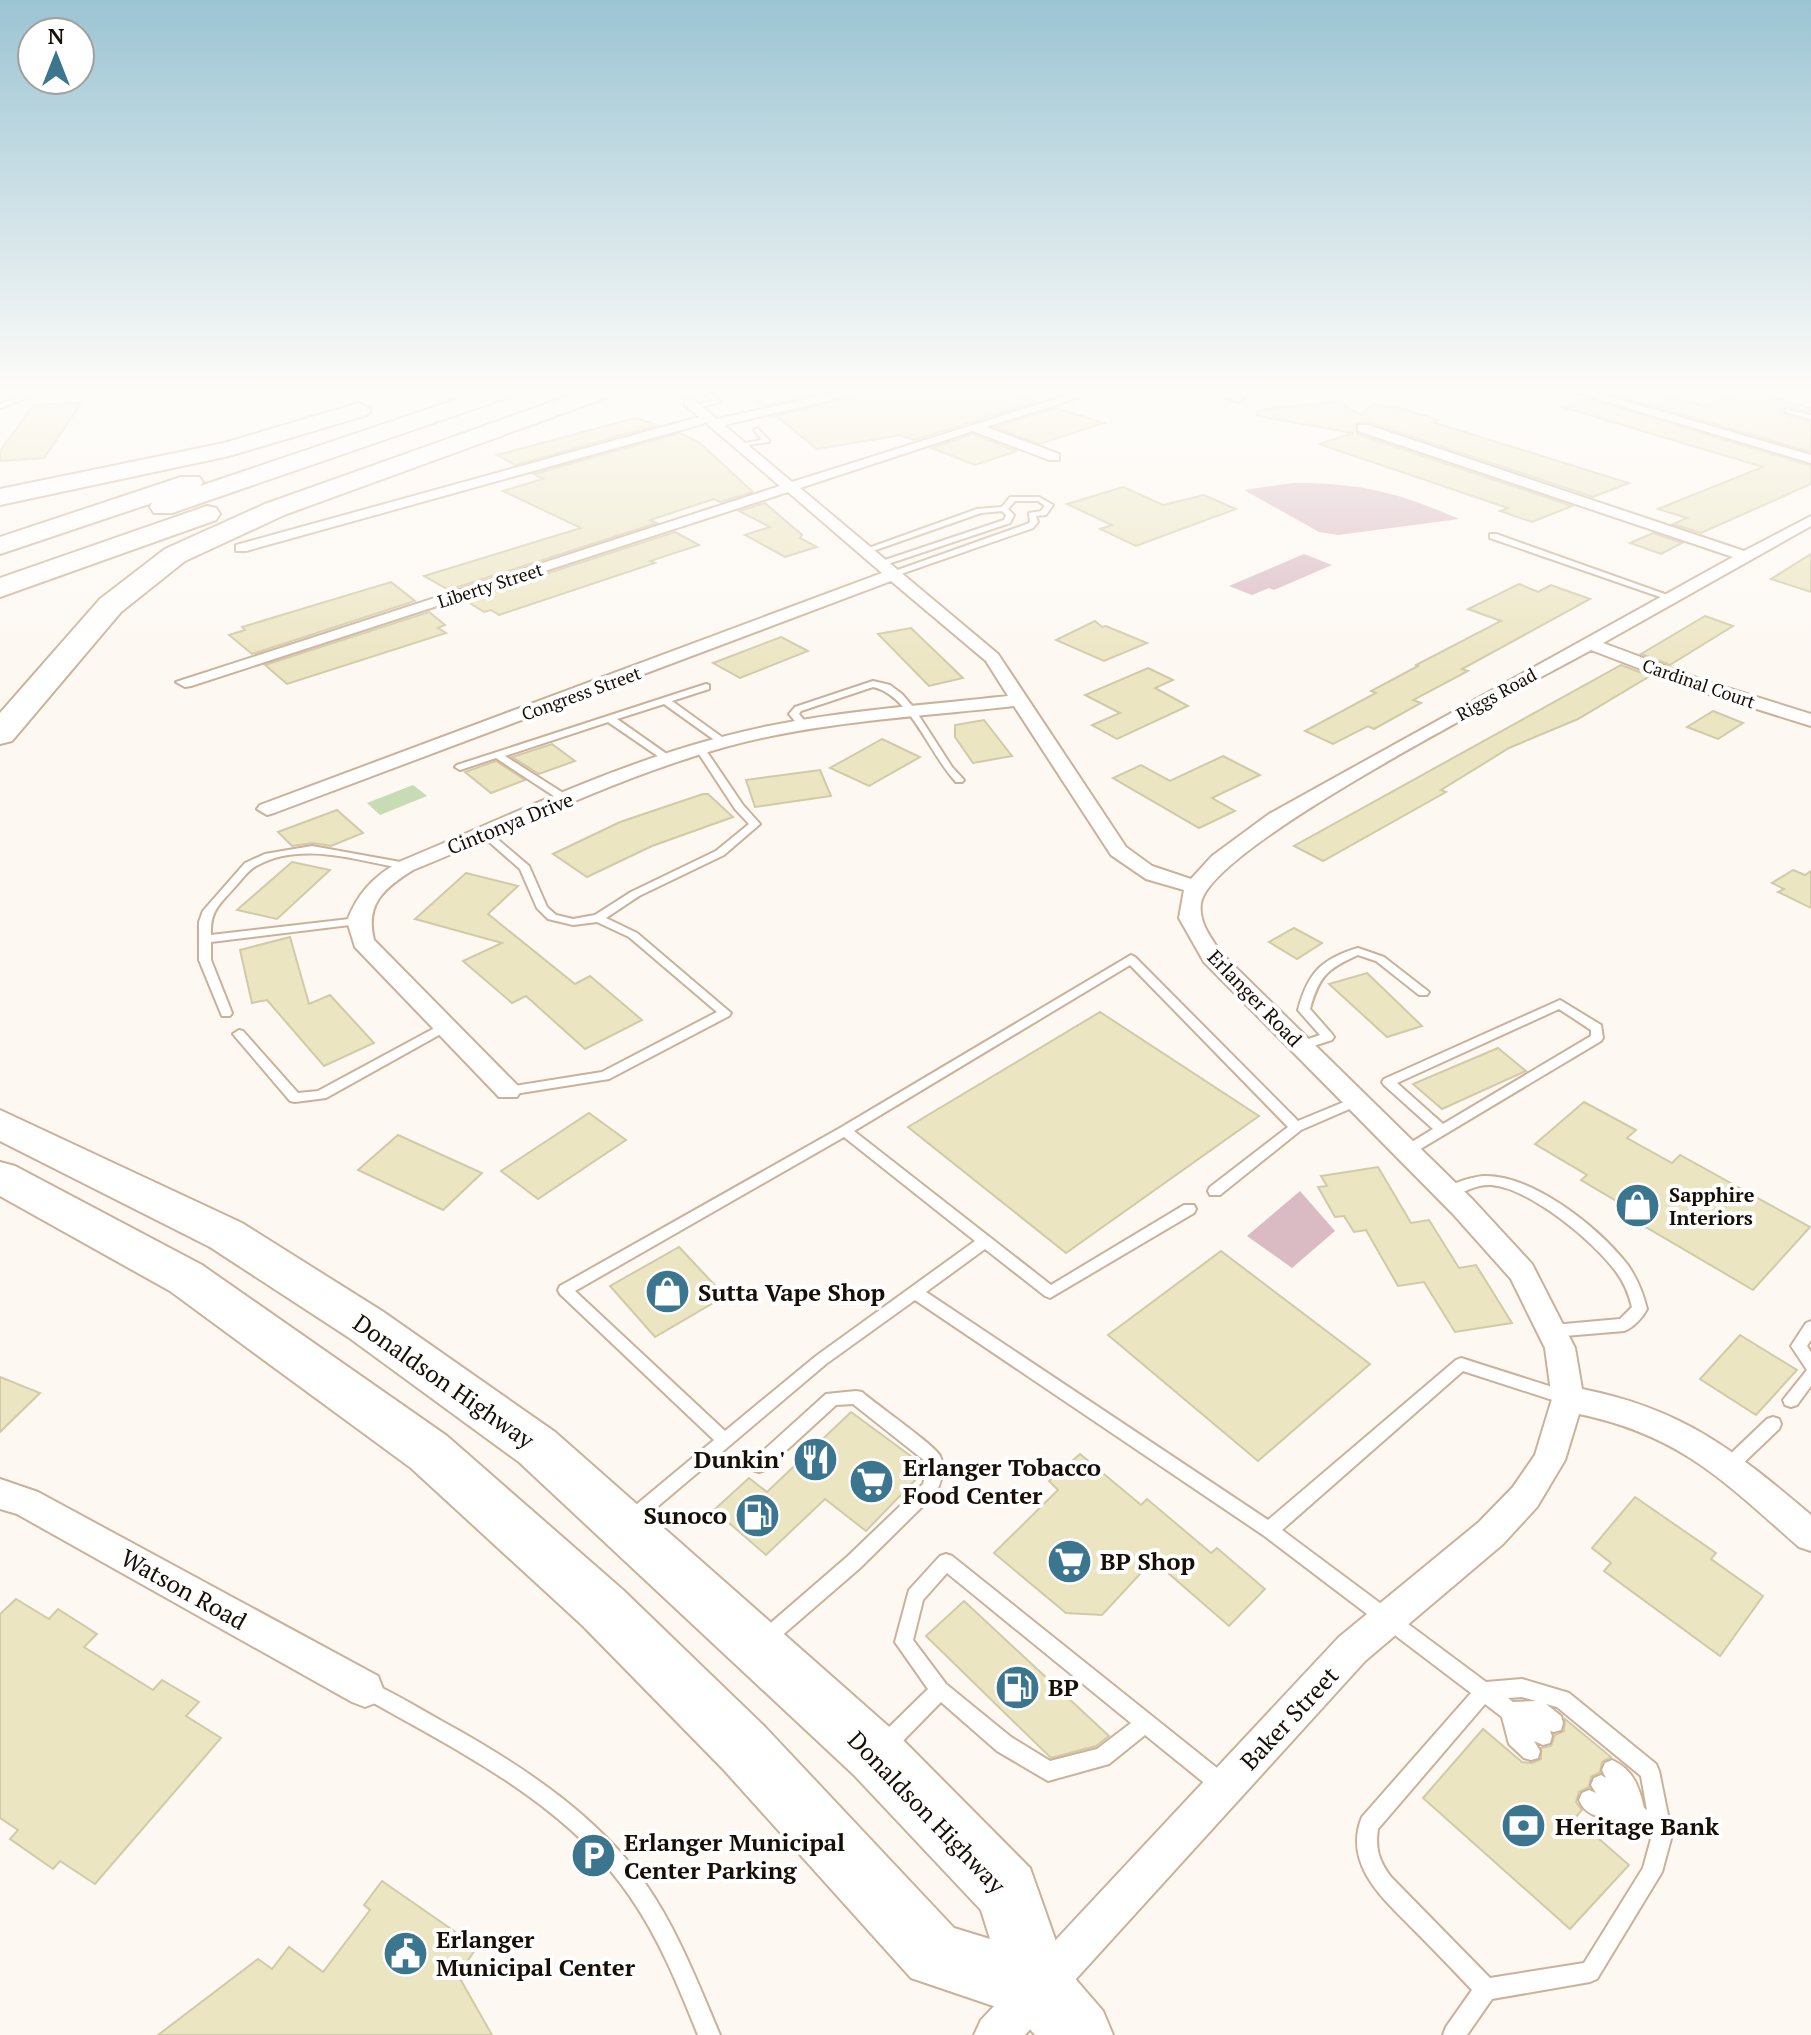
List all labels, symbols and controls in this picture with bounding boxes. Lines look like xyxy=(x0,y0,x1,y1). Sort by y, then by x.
north arrow xyxy=(16,16,96,96)
text: N xyxy=(48,21,65,50)
street label: Liberty Street xyxy=(434,557,546,613)
street label: Cardinal Court xyxy=(1639,653,1759,714)
street label: Congress Street xyxy=(518,660,644,726)
street label: Riggs Road xyxy=(1452,662,1540,726)
street label: Cintonya Drive xyxy=(443,785,577,861)
street label: Erlanger Road xyxy=(1202,944,1308,1052)
place label: Sapphire Interiors xyxy=(1669,1181,1755,1231)
shop icon: Sapphire Interiors xyxy=(1614,1182,1662,1230)
shop icon: Sutta Vape Shop xyxy=(643,1268,691,1316)
place label: Sutta Vape Shop xyxy=(698,1276,885,1308)
street label: Donaldson Highway xyxy=(347,1307,542,1456)
restaurant icon: Dunkin' xyxy=(792,1435,840,1483)
place label: Dunkin' xyxy=(694,1443,785,1475)
place label: Erlanger Tobacco Food Center xyxy=(903,1451,1101,1511)
supermarket icon: Erlanger Tobacco Food Center xyxy=(848,1457,896,1505)
fuel station icon: Sunoco xyxy=(734,1491,782,1539)
place label: Sunoco xyxy=(643,1499,727,1531)
supermarket icon: BP Shop xyxy=(1045,1537,1093,1585)
street label: Watson Road xyxy=(115,1541,253,1637)
place label: BP Shop xyxy=(1100,1545,1195,1577)
street label: Baker Street xyxy=(1233,1659,1345,1777)
fuel station icon: BP xyxy=(993,1663,1041,1711)
place label: BP xyxy=(1048,1671,1079,1703)
street label: Donaldson Highway xyxy=(841,1724,1013,1901)
bank icon: Heritage Bank xyxy=(1500,1802,1548,1850)
place label: Heritage Bank xyxy=(1555,1810,1719,1842)
place label: Erlanger Municipal Center Parking xyxy=(624,1826,845,1886)
parking icon: Erlanger Municipal Center Parking xyxy=(569,1832,617,1880)
place label: Erlanger Municipal Center xyxy=(436,1923,636,1983)
public building icon: Erlanger Municipal Center xyxy=(381,1929,429,1977)

